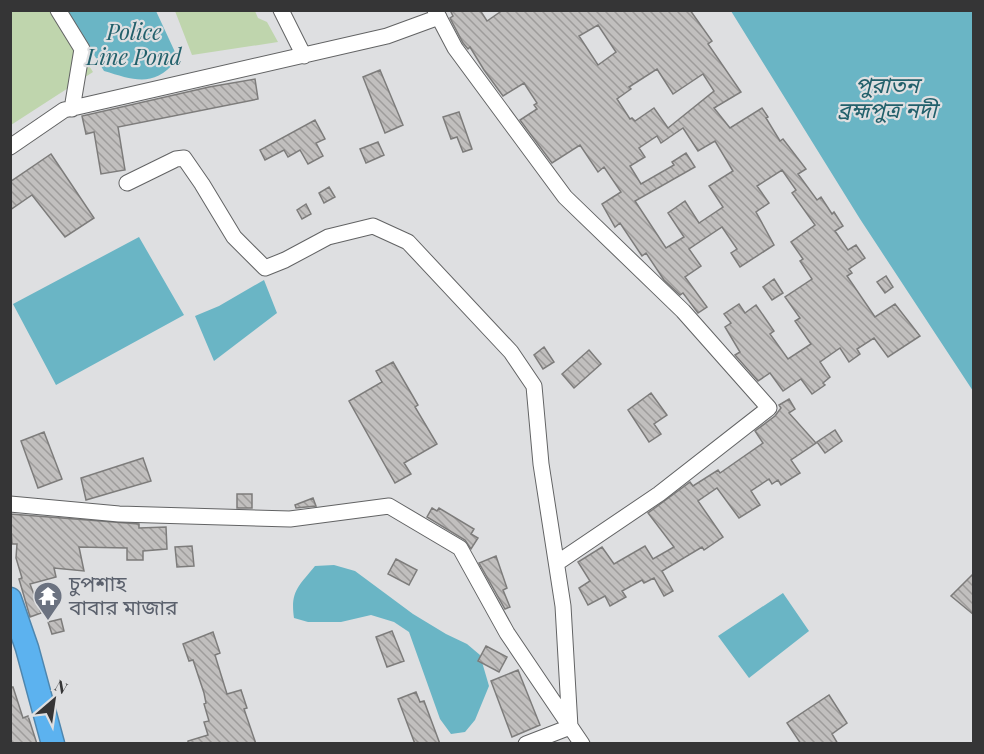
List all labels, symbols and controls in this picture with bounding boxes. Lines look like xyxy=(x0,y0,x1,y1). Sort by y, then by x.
water label: Police Line Pond xyxy=(85,16,183,71)
water label: পুরাতন ব্রহ্মপুত্র নদী xyxy=(837,69,941,124)
place label: চুপশাহ বাবার মাজার xyxy=(68,568,178,620)
temple icon: চুপশাহ বাবার মাজার xyxy=(32,580,64,622)
north arrow xyxy=(24,670,84,730)
text: N xyxy=(51,674,72,699)

